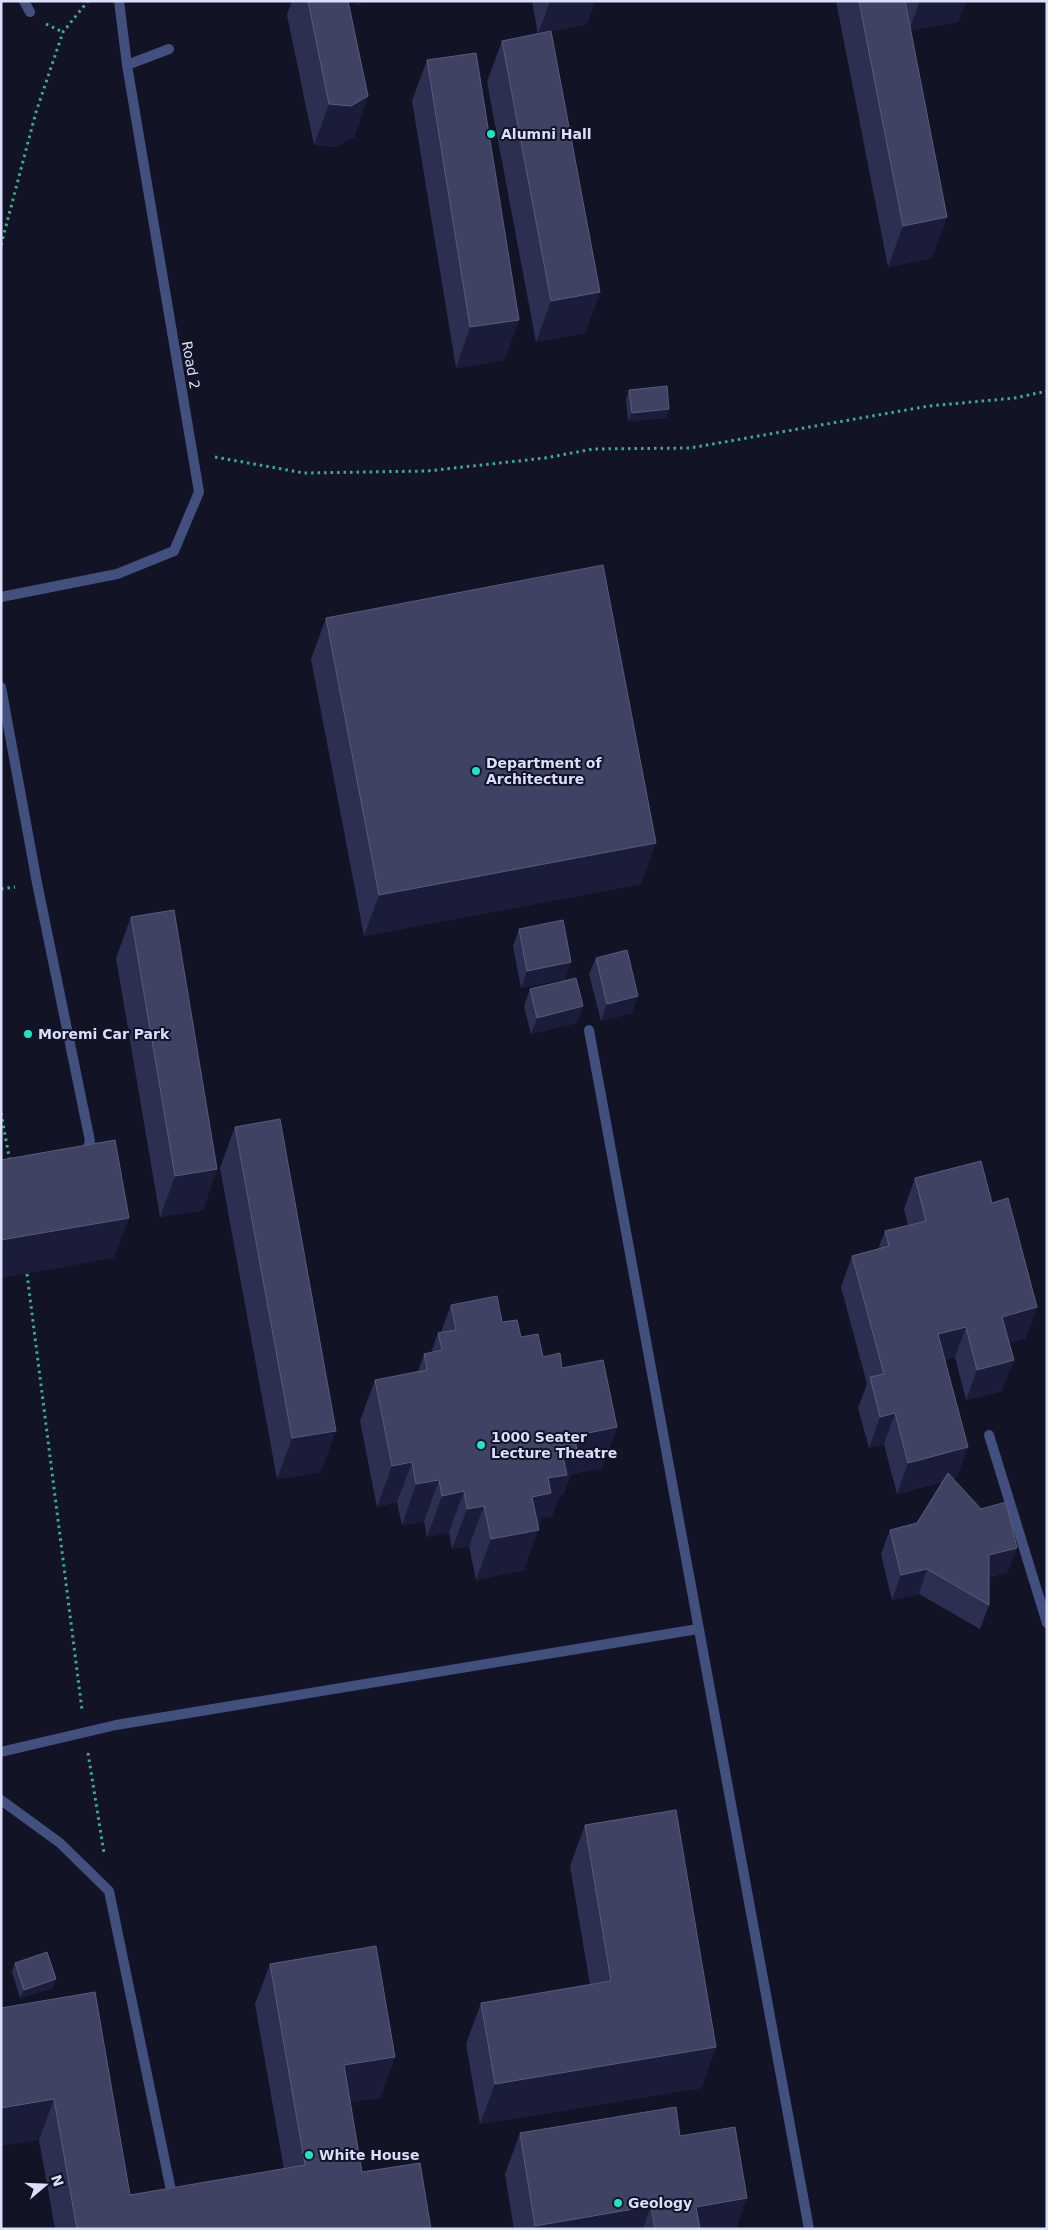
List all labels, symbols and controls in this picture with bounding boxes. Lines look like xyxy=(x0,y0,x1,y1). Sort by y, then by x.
place label: Alumni Hall xyxy=(501,126,592,142)
marker: Alumni Hall xyxy=(485,128,497,140)
street label: Road 2 xyxy=(179,340,203,390)
place label: Department of Architecture xyxy=(486,755,602,787)
marker: Department of Architecture xyxy=(470,765,482,777)
place label: Moremi Car Park xyxy=(38,1026,170,1042)
marker: Moremi Car Park xyxy=(22,1028,34,1040)
place label: 1000 Seater Lecture Theatre xyxy=(491,1429,617,1461)
marker: 1000 Seater Lecture Theatre xyxy=(475,1439,487,1451)
place label: White House xyxy=(319,2147,419,2163)
marker: White House xyxy=(303,2149,315,2161)
north arrow xyxy=(20,2160,70,2210)
text: N xyxy=(48,2173,67,2189)
place label: Geology xyxy=(628,2195,692,2211)
marker: Geology xyxy=(612,2197,624,2209)

